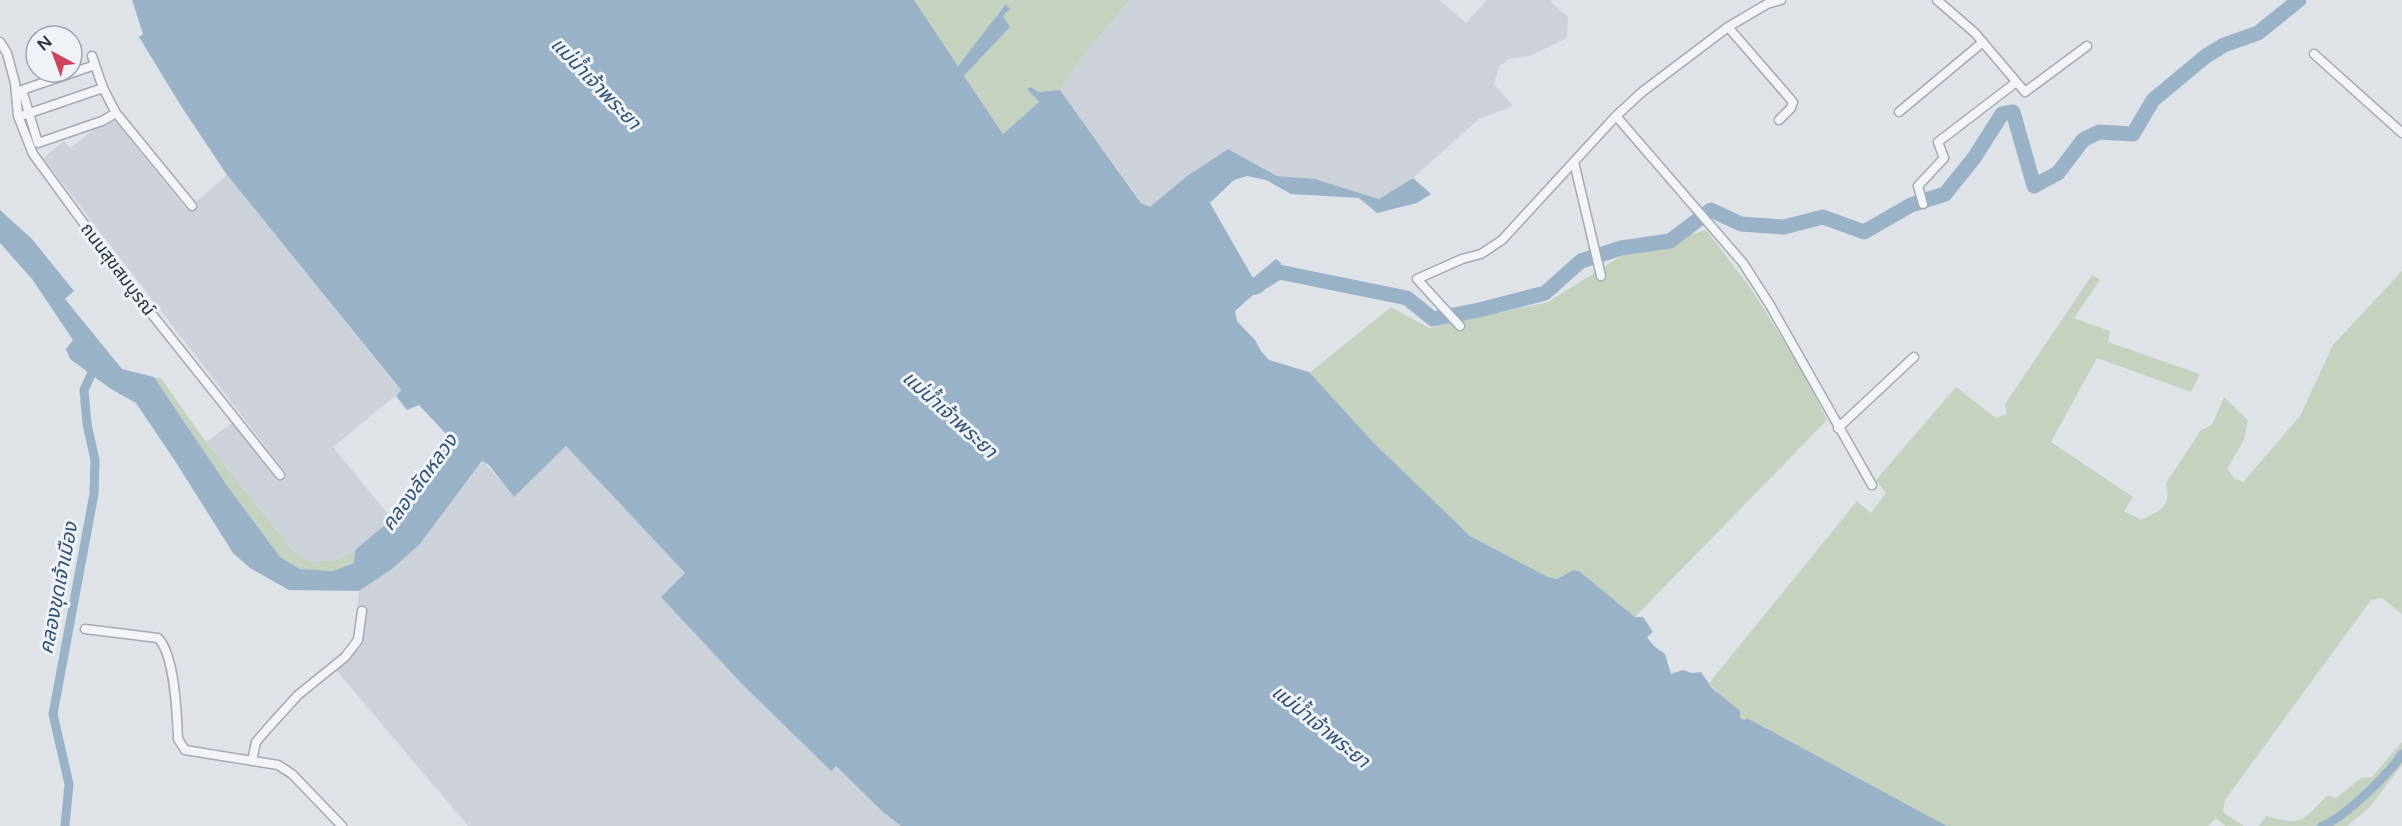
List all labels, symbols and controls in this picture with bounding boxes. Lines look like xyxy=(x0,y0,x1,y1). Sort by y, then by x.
north arrow xyxy=(24,24,84,84)
water label: แม่น้ำเจ้าพระยา xyxy=(545,31,648,135)
text: N xyxy=(33,32,56,55)
street label: ถนนสุขสมบูรณ์ xyxy=(75,218,160,320)
water label: แม่น้ำเจ้าพระยา xyxy=(897,364,1004,464)
water label: คลองลัดหลวง xyxy=(377,429,464,536)
water label: คลองขุดเจ้าเมือง xyxy=(34,519,84,656)
water label: แม่น้ำเจ้าพระยา xyxy=(1267,678,1377,774)

